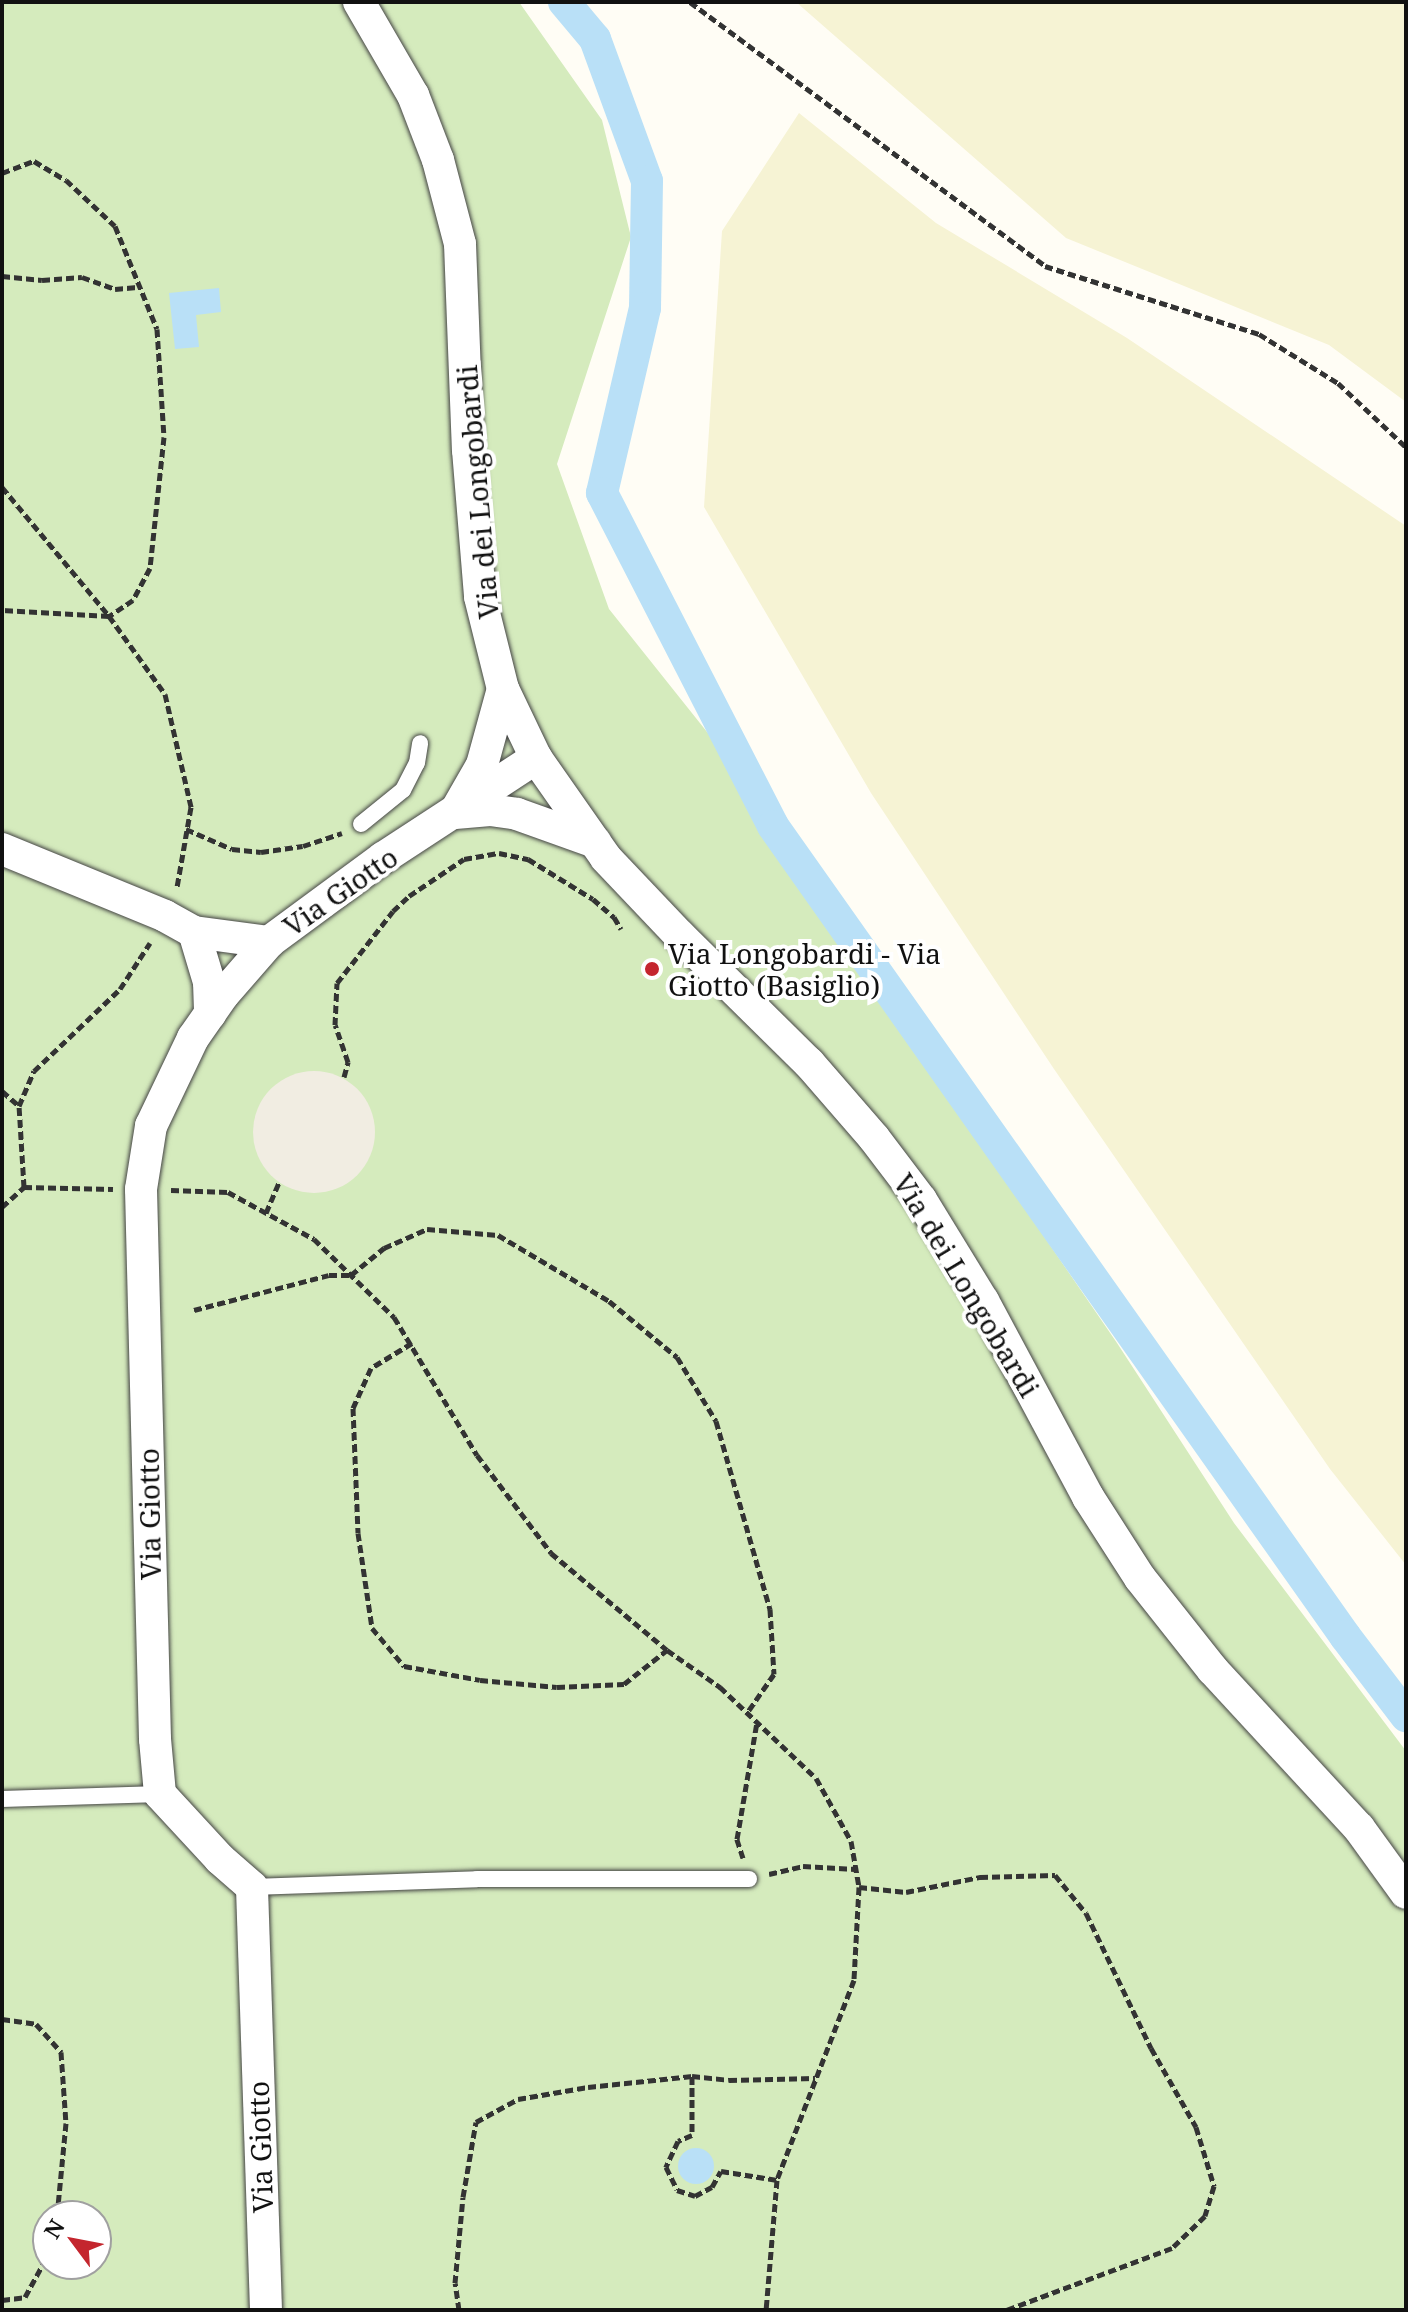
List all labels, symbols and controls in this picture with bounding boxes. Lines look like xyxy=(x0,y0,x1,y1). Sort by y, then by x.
street label: Via dei Longobardi xyxy=(449,364,505,620)
street label: Via Giotto xyxy=(276,839,404,943)
place label: Via Longobardi - Via Giotto (Basiglio) xyxy=(668,936,941,1002)
marker: Via Longobardi - Via Giotto (Basiglio) xyxy=(643,960,661,978)
street label: Via dei Longobardi xyxy=(887,1167,1047,1403)
street label: Via Giotto xyxy=(131,1448,167,1580)
street label: Via Giotto xyxy=(241,2081,279,2213)
north arrow xyxy=(32,2200,112,2280)
text: N xyxy=(36,2213,71,2244)

